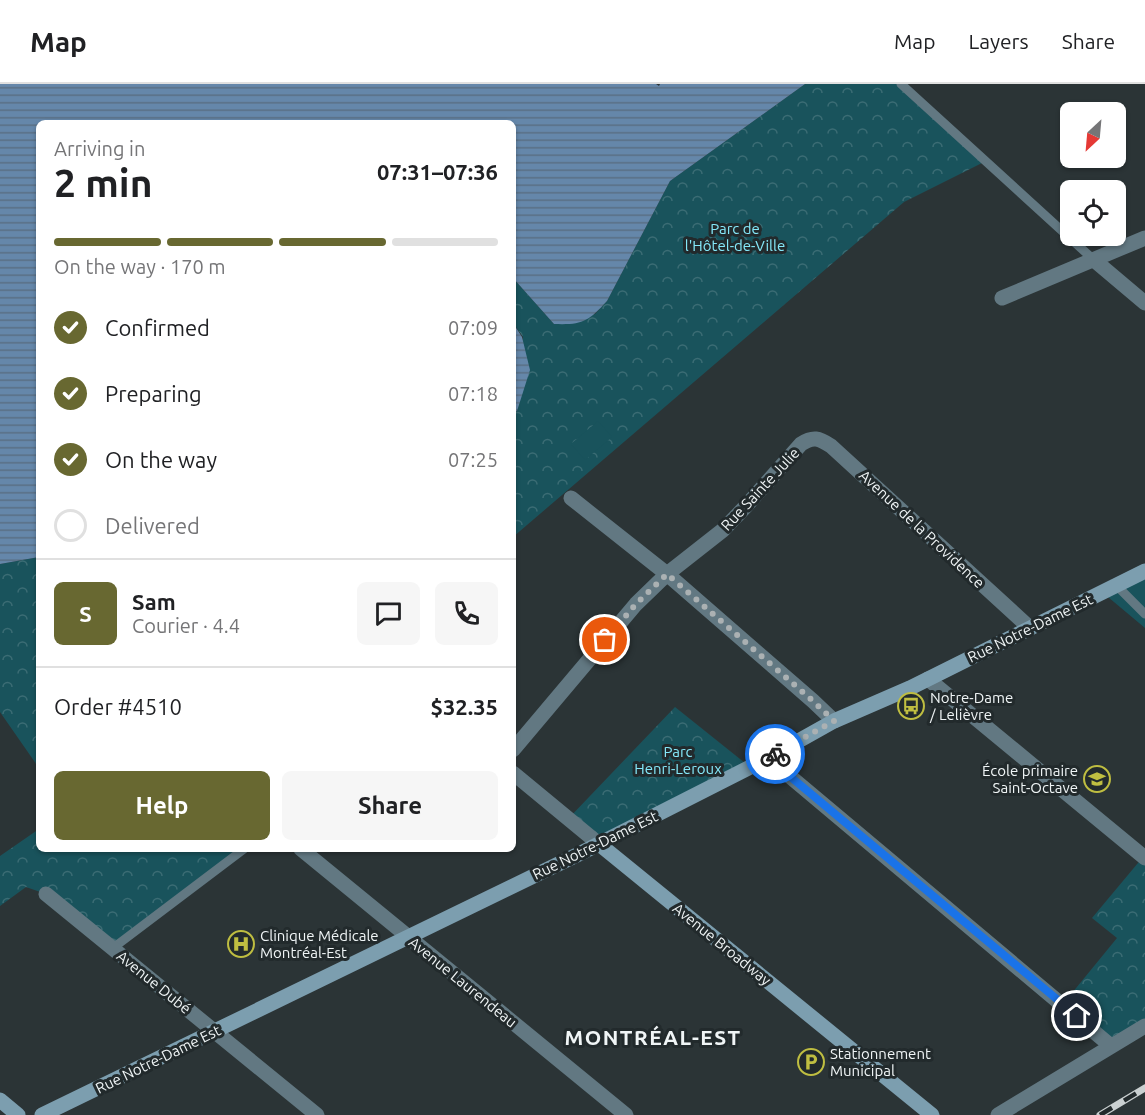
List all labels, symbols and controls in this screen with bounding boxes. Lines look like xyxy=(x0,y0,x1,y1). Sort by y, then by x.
text: Map xyxy=(30,26,87,57)
text: Map xyxy=(894,29,935,53)
text: Layers xyxy=(968,29,1029,53)
text: Share xyxy=(1062,29,1115,53)
north arrow xyxy=(1060,102,1126,168)
map controls xyxy=(1060,102,1126,246)
text: Arriving in xyxy=(54,137,145,160)
text: 07:31–07:36 xyxy=(377,159,498,184)
text: 2 min xyxy=(54,161,153,204)
button: locate xyxy=(1060,180,1126,246)
park label: Parc de l'Hôtel-de-Ville xyxy=(685,220,785,254)
text: On the way · 170 m xyxy=(54,255,226,278)
icon: check xyxy=(54,311,87,344)
text: Confirmed xyxy=(105,315,210,340)
text: 07:09 xyxy=(448,316,498,339)
icon: check xyxy=(54,377,87,410)
text: Preparing xyxy=(105,381,202,406)
text: 07:18 xyxy=(448,382,498,405)
icon: check xyxy=(54,443,87,476)
street label: Rue Sainte Julie xyxy=(717,444,803,534)
text: On the way xyxy=(105,447,217,472)
text: 07:25 xyxy=(448,448,498,471)
street label: Avenue de la Providence xyxy=(856,467,988,591)
text: Delivered xyxy=(105,513,200,538)
button: chat xyxy=(357,582,420,645)
button: phone xyxy=(435,582,498,645)
text: Sam xyxy=(132,589,176,614)
street label: Rue Notre-Dame Est xyxy=(965,590,1095,666)
text: S xyxy=(79,601,92,626)
text: Courier · 4.4 xyxy=(132,614,240,637)
pin xyxy=(579,614,630,665)
icon: bag xyxy=(588,623,621,656)
place label: Notre-Dame / Lelièvre xyxy=(929,689,1013,723)
bus stop icon: Notre-Dame / Lelièvre xyxy=(896,691,926,721)
text: Order #4510 xyxy=(54,694,182,719)
text: $32.35 xyxy=(431,694,498,719)
courier xyxy=(745,724,805,784)
icon: bike xyxy=(759,738,792,771)
park label: Parc Henri-Leroux xyxy=(634,743,722,777)
place label: École primaire Saint-Octave xyxy=(982,762,1078,796)
school or university icon: École primaire Saint-Octave xyxy=(1082,764,1112,794)
button: Help xyxy=(54,771,270,840)
button: Share xyxy=(282,771,498,840)
street label: Rue Notre-Dame Est xyxy=(530,807,660,883)
street label: Avenue Broadway xyxy=(670,899,774,989)
place label: Clinique Médicale Montréal-Est xyxy=(260,927,379,961)
hospital icon: Clinique Médicale Montréal-Est xyxy=(226,929,256,959)
street label: Avenue Laurendeau xyxy=(406,933,520,1031)
street label: Avenue Dubé xyxy=(114,947,194,1017)
pin xyxy=(1051,990,1102,1041)
icon: home xyxy=(1060,999,1093,1032)
street label: Rue Notre-Dame Est xyxy=(93,1021,223,1097)
district label: MONTRÉAL-EST xyxy=(564,1025,742,1049)
place label: Stationnement Municipal xyxy=(830,1045,931,1079)
parking icon: Stationnement Municipal xyxy=(796,1047,826,1077)

